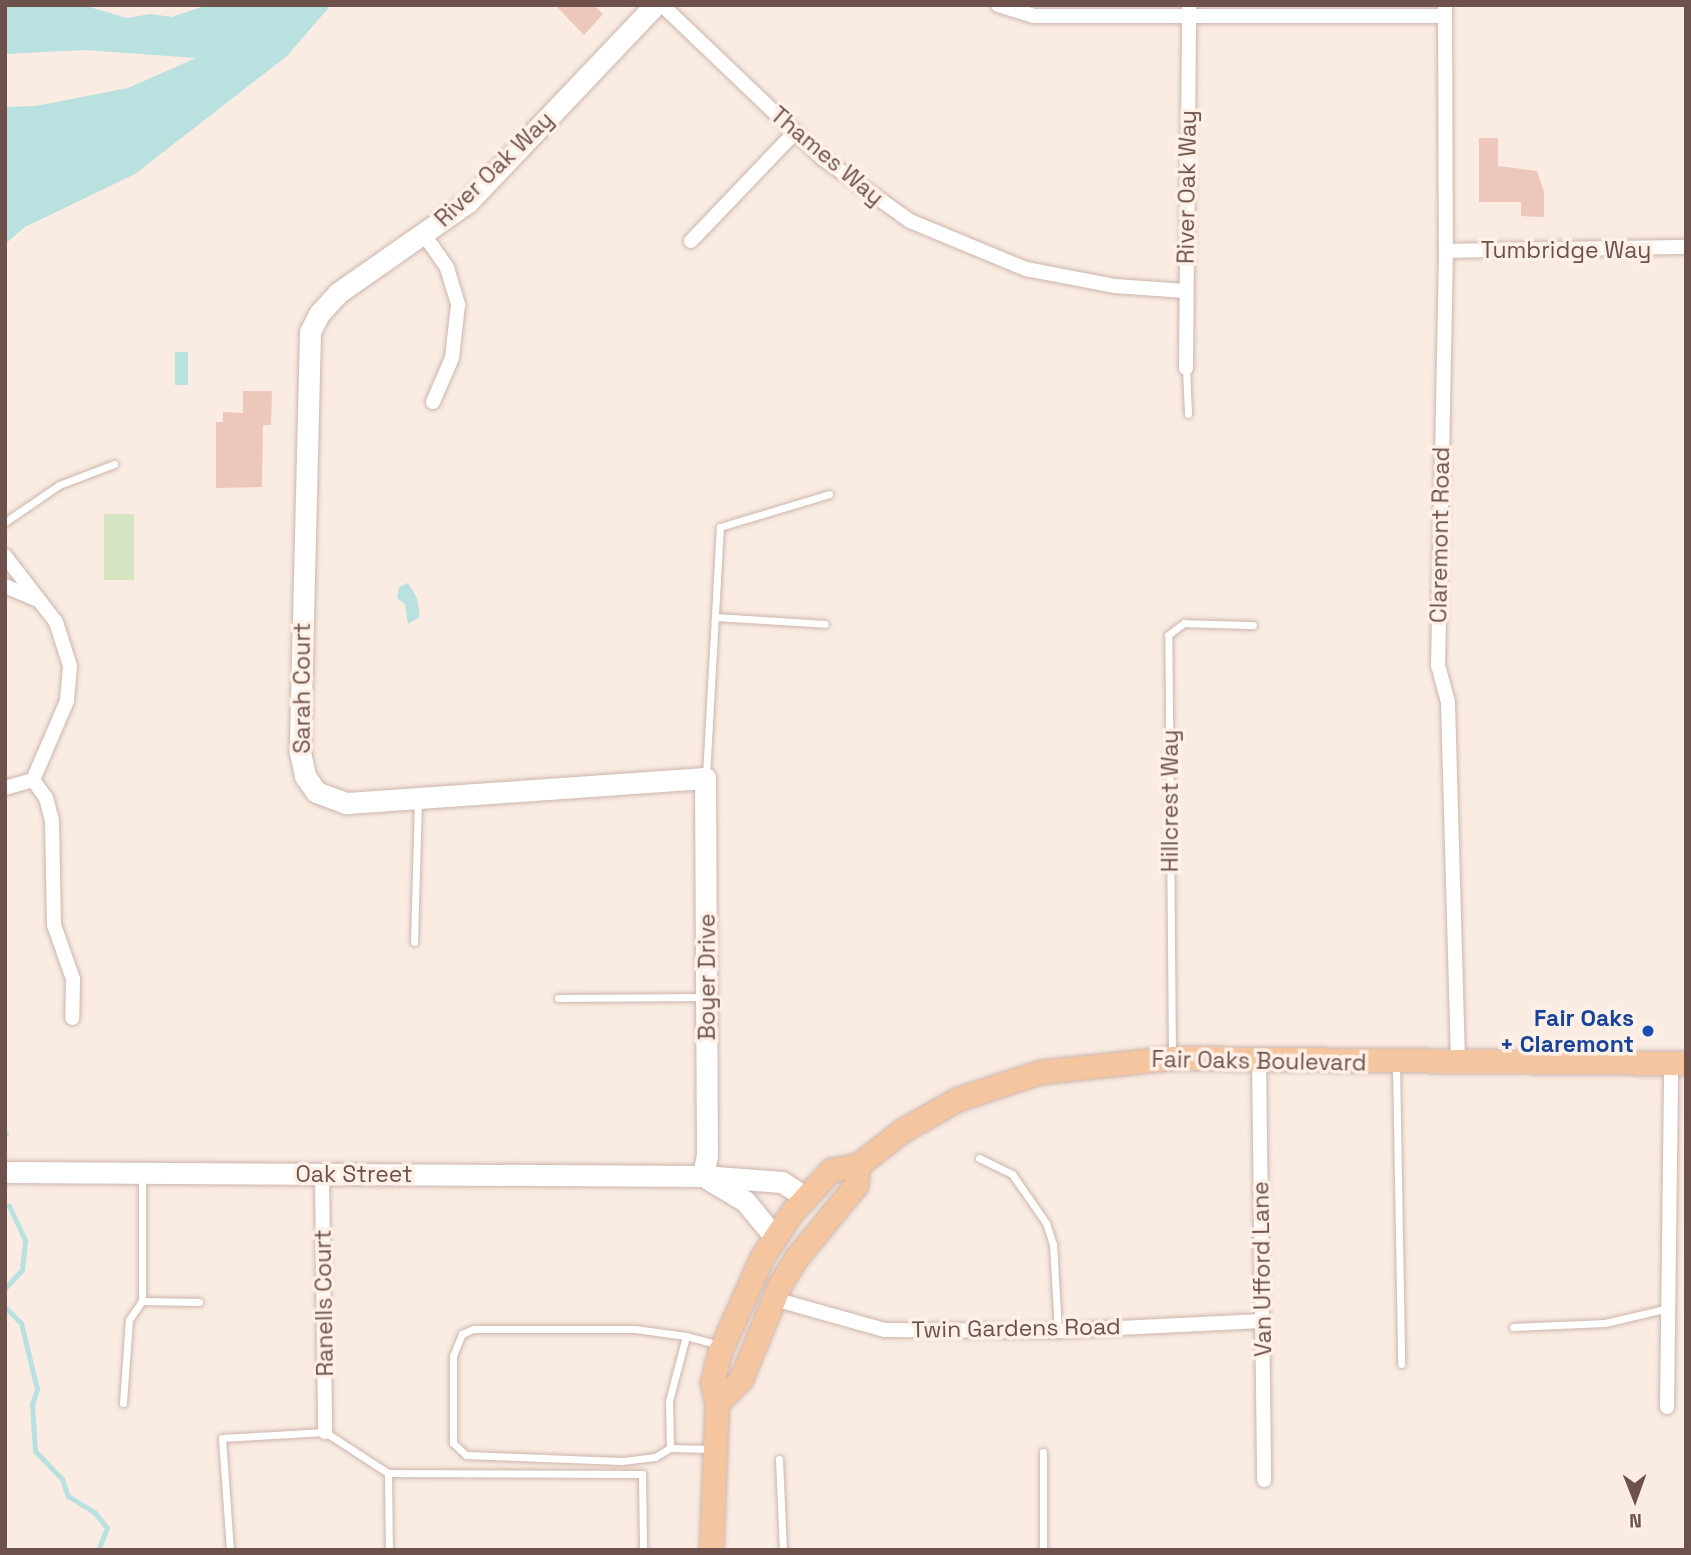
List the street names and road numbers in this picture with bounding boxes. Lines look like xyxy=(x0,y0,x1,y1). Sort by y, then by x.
street label: Thames Way xyxy=(765,101,889,211)
street label: River Oak Way xyxy=(429,106,559,232)
street label: River Oak Way xyxy=(1172,110,1202,264)
street label: Tumbridge Way xyxy=(1481,236,1651,264)
street label: Claremont Road xyxy=(1425,447,1455,623)
street label: Sarah Court xyxy=(288,622,316,754)
street label: Hillcrest Way xyxy=(1156,730,1184,872)
street label: Boyer Drive xyxy=(693,914,721,1040)
street label: Fair Oaks Boulevard xyxy=(1151,1045,1367,1077)
street label: Oak Street xyxy=(295,1160,413,1188)
street label: Van Ufford Lane xyxy=(1247,1181,1277,1357)
street label: Ranells Court xyxy=(309,1229,339,1377)
street label: Twin Gardens Road xyxy=(911,1312,1121,1344)

